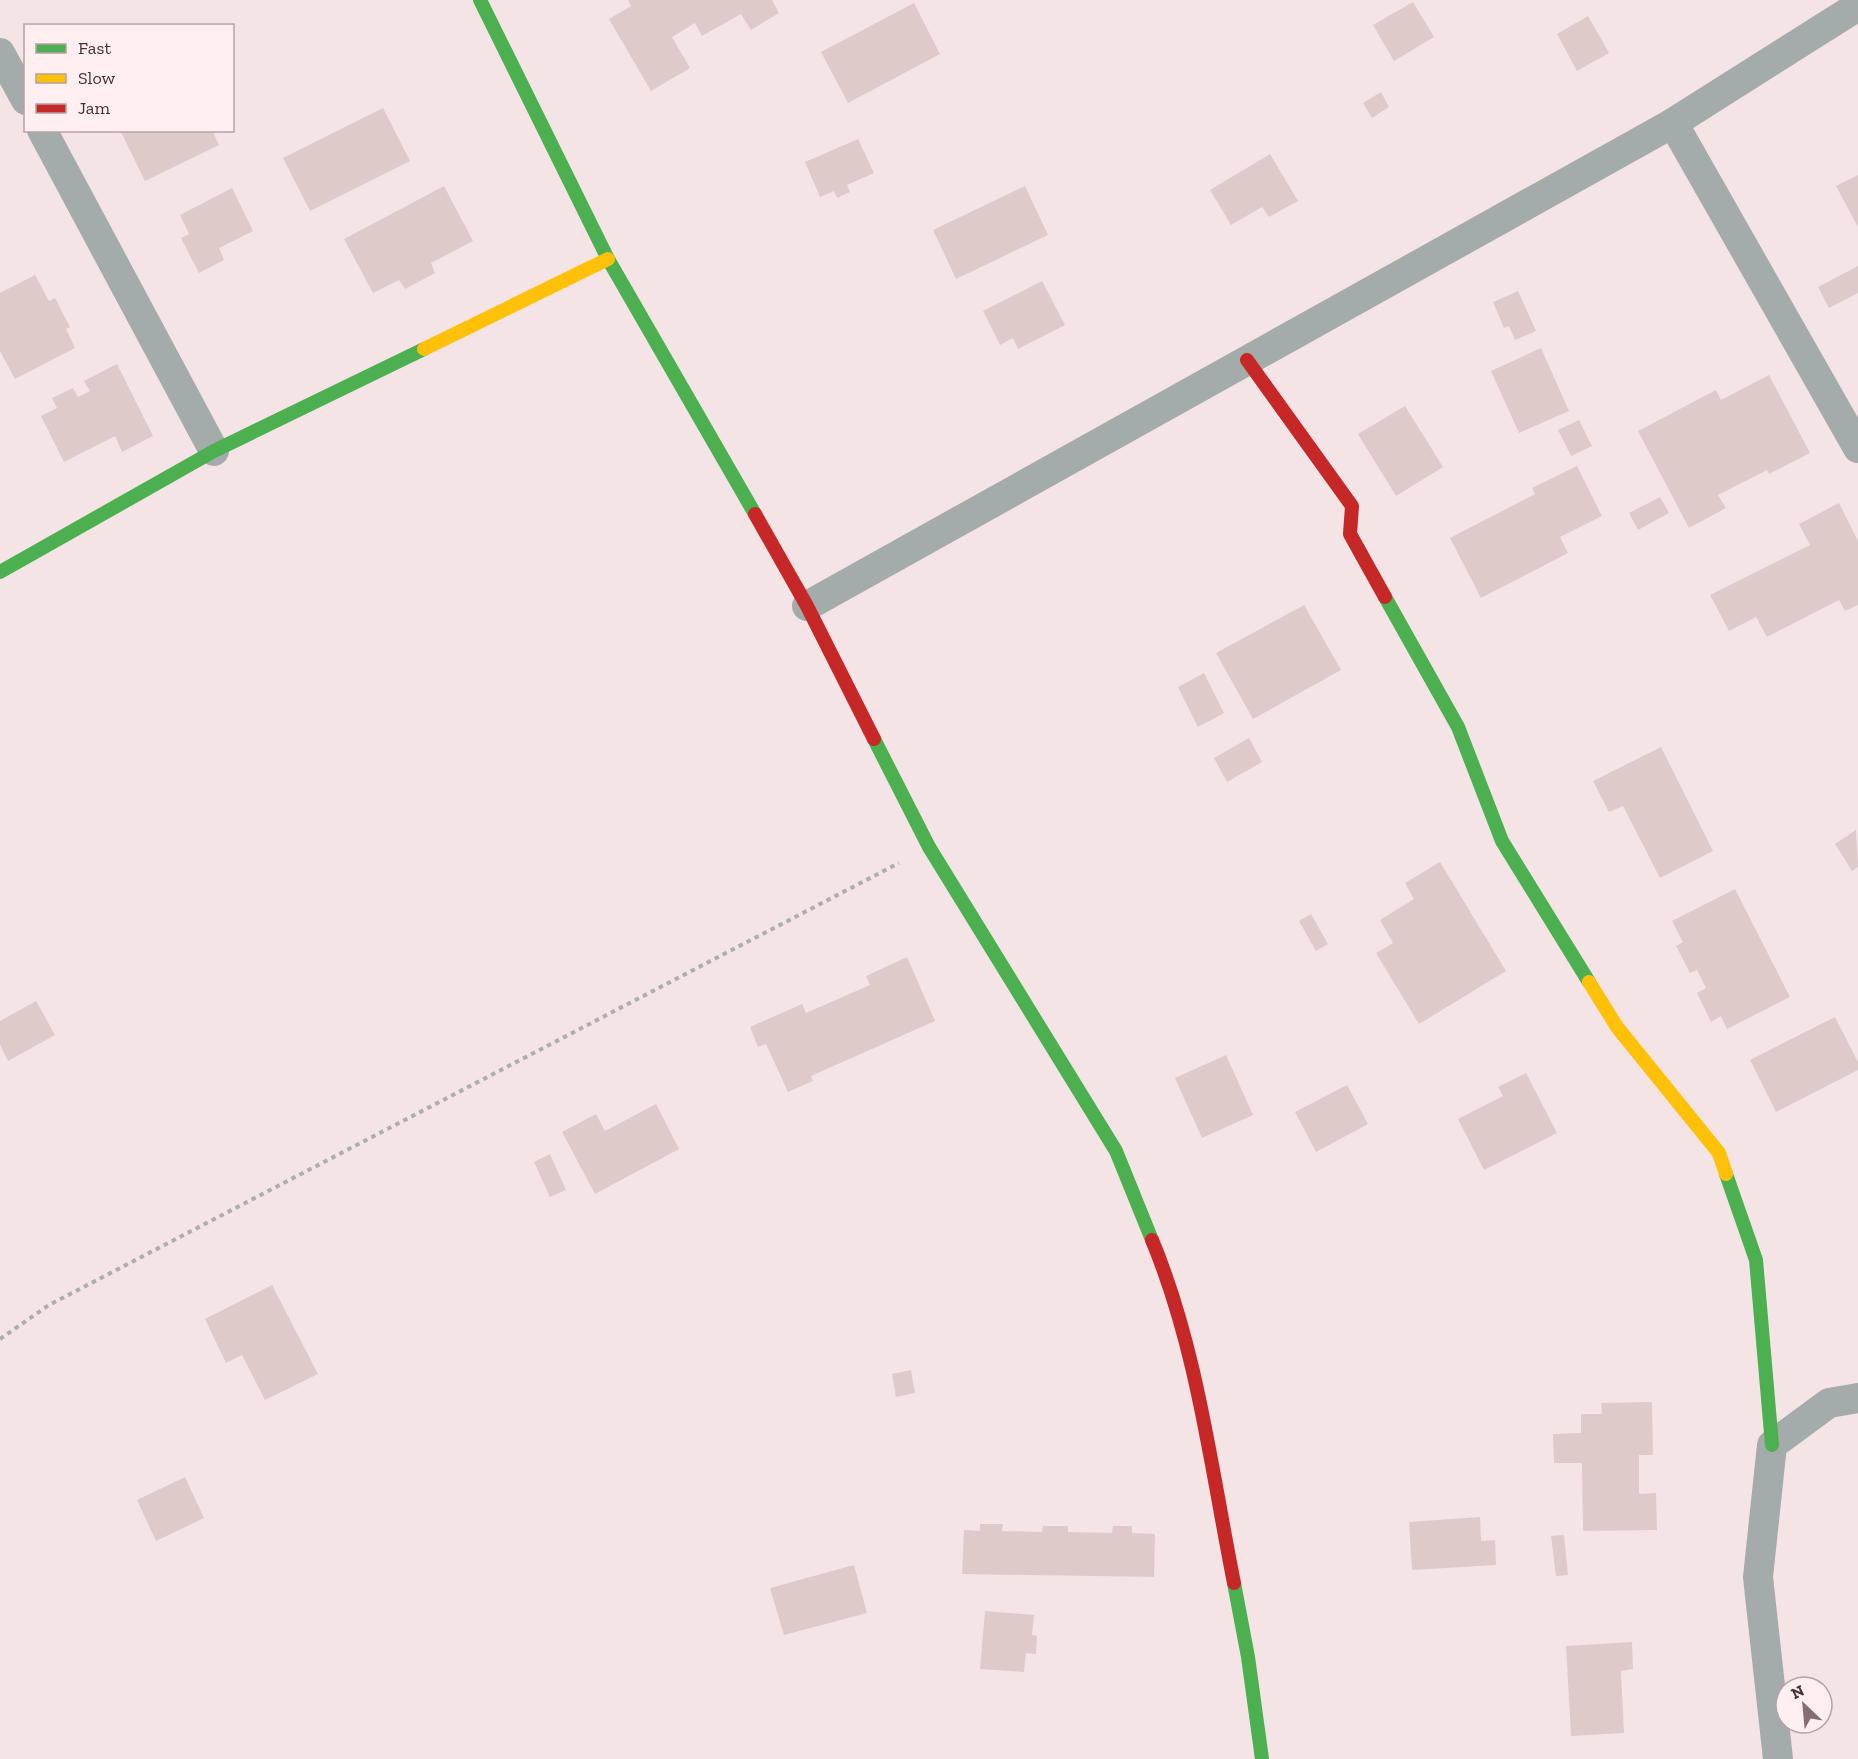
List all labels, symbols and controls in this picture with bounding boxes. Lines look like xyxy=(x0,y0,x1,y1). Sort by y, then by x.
legend xyxy=(24,24,234,132)
text: Fast xyxy=(78,37,111,59)
text: Slow xyxy=(78,67,115,89)
text: Jam xyxy=(78,97,110,119)
north arrow xyxy=(1774,1675,1834,1735)
text: N xyxy=(1788,1681,1807,1703)

